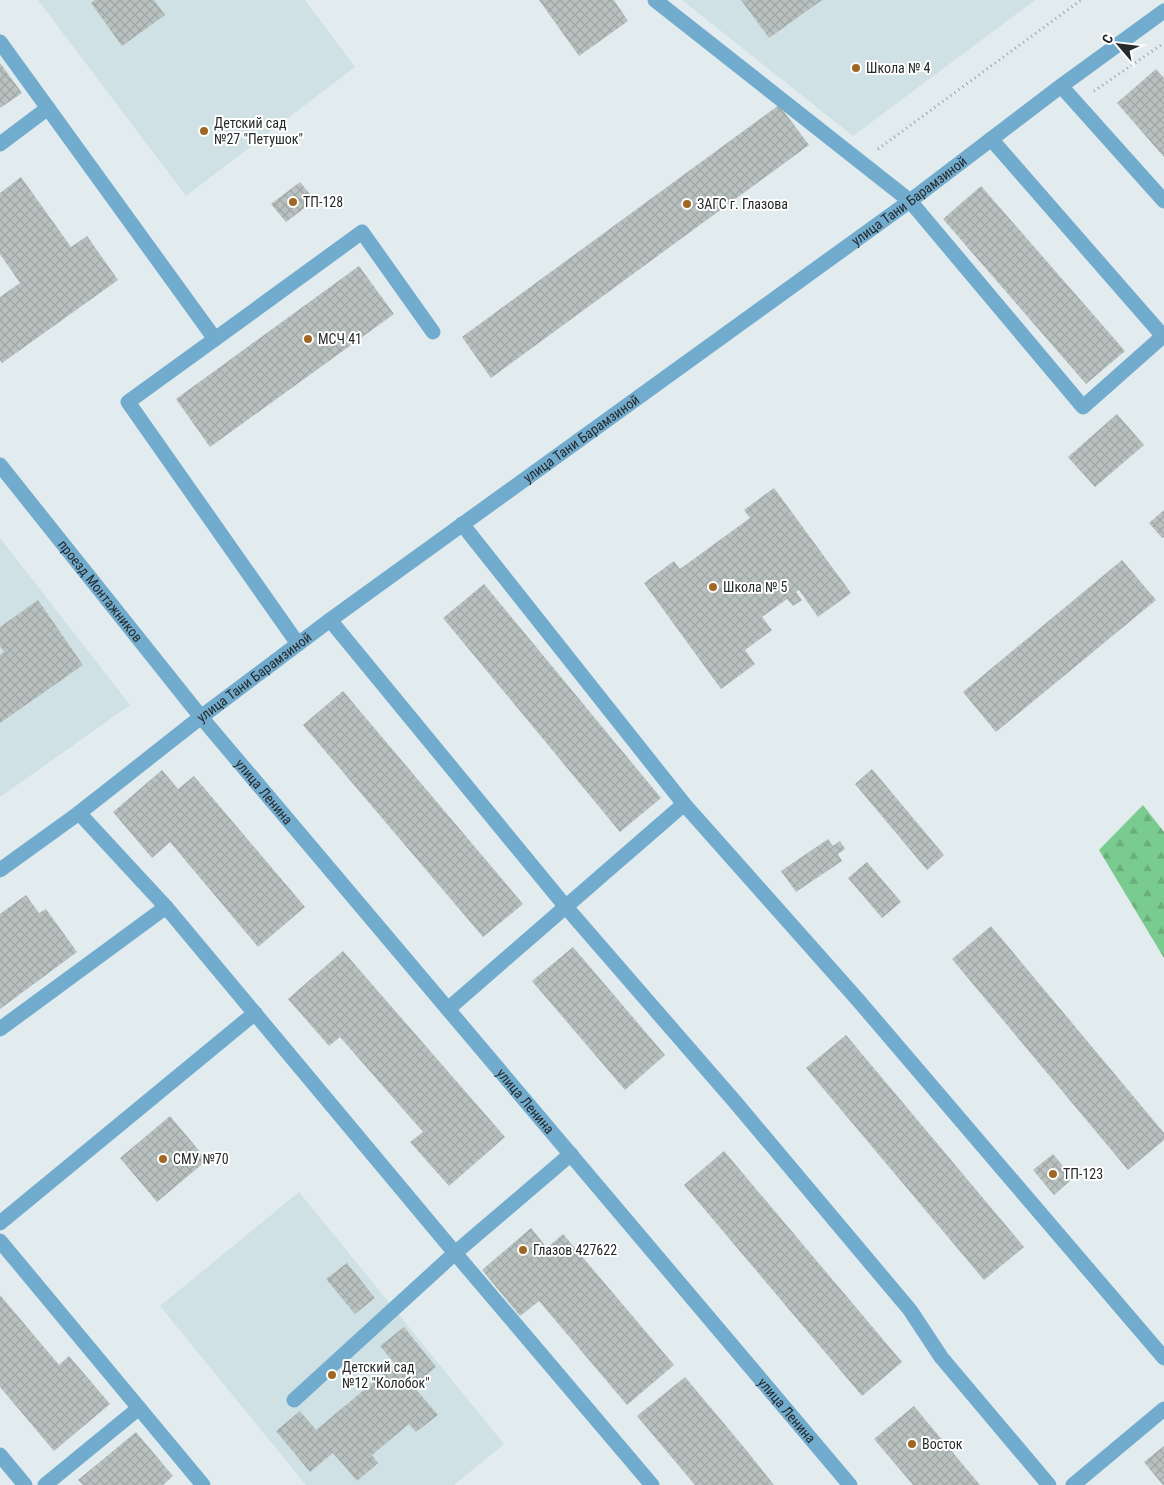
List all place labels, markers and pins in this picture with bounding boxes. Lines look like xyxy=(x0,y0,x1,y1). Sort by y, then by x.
place label: Школа № 4 xyxy=(866,60,931,76)
marker: Школа № 4 xyxy=(850,62,862,74)
place label: Детский сад №27 "Петушок" xyxy=(214,115,303,147)
marker: Детский сад №27 "Петушок" xyxy=(198,125,210,137)
place label: ТП-128 xyxy=(303,194,343,210)
marker: ТП-128 xyxy=(287,196,299,208)
place label: ЗАГС г. Глазова xyxy=(697,196,788,212)
marker: ЗАГС г. Глазова xyxy=(681,198,693,210)
place label: МСЧ 41 xyxy=(318,331,362,347)
marker: МСЧ 41 xyxy=(302,333,314,345)
place label: Школа № 5 xyxy=(723,579,788,595)
marker: Школа № 5 xyxy=(707,581,719,593)
place label: СМУ №70 xyxy=(173,1151,229,1167)
marker: СМУ №70 xyxy=(157,1153,169,1165)
place label: ТП-123 xyxy=(1063,1166,1103,1182)
marker: ТП-123 xyxy=(1047,1168,1059,1180)
place label: Глазов 427622 xyxy=(533,1242,617,1258)
marker: Глазов 427622 xyxy=(517,1244,529,1256)
place label: Детский сад №12 "Колобок" xyxy=(342,1359,430,1391)
marker: Детский сад №12 "Колобок" xyxy=(326,1369,338,1381)
place label: Восток xyxy=(922,1436,963,1452)
marker: Восток xyxy=(906,1438,918,1450)

